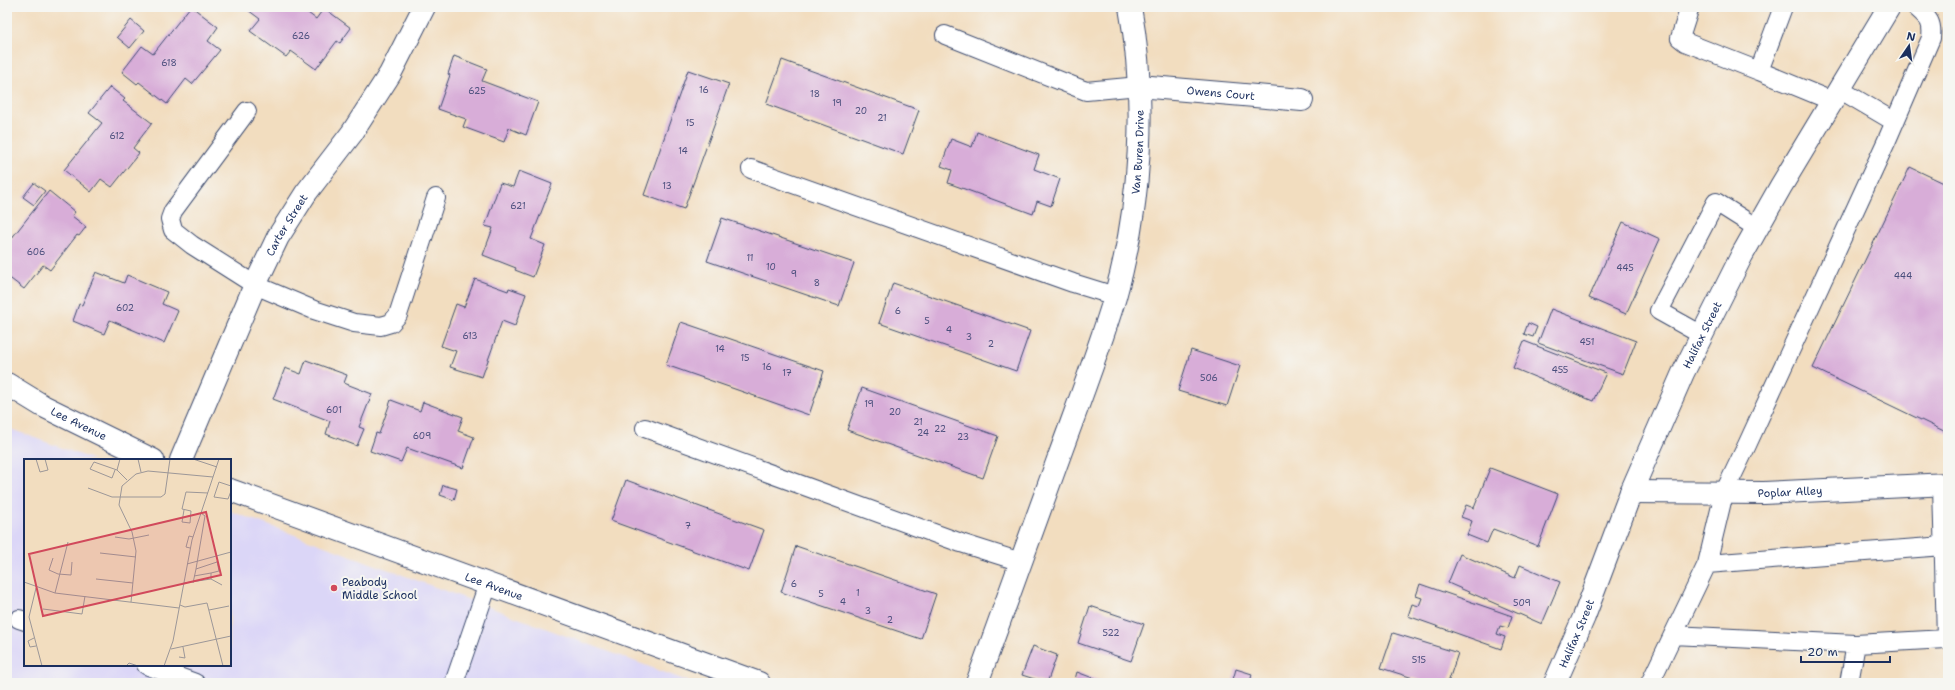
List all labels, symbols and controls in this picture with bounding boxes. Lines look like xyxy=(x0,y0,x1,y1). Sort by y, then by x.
north arrow xyxy=(1889,26,1929,66)
text: N xyxy=(1905,28,1917,45)
house number: 626 xyxy=(292,30,310,42)
house number: 618 xyxy=(161,57,177,69)
street label: Owens Court xyxy=(1186,83,1256,103)
house number: 16 xyxy=(699,84,709,96)
house number: 625 xyxy=(468,85,486,97)
house number: 18 xyxy=(810,88,820,100)
house number: 19 xyxy=(832,97,842,109)
house number: 20 xyxy=(855,105,867,117)
street label: Van Buren Drive xyxy=(1128,110,1147,195)
house number: 21 xyxy=(877,112,887,124)
house number: 15 xyxy=(685,117,695,129)
house number: 612 xyxy=(109,130,125,142)
house number: 14 xyxy=(678,145,688,157)
house number: 13 xyxy=(662,180,672,192)
street label: Carter Street xyxy=(262,191,311,258)
house number: 621 xyxy=(510,200,526,212)
house number: 606 xyxy=(27,246,45,258)
house number: 11 xyxy=(746,252,754,264)
house number: 10 xyxy=(766,261,776,273)
house number: 445 xyxy=(1616,262,1634,274)
house number: 9 xyxy=(791,268,797,280)
house number: 444 xyxy=(1894,270,1912,282)
house number: 8 xyxy=(814,277,820,289)
street label: Halifax Street xyxy=(1679,299,1725,371)
house number: 602 xyxy=(116,302,134,314)
house number: 6 xyxy=(895,305,901,317)
house number: 5 xyxy=(924,315,930,327)
house number: 4 xyxy=(946,324,952,336)
house number: 613 xyxy=(462,330,478,342)
house number: 3 xyxy=(966,331,972,343)
house number: 451 xyxy=(1580,336,1594,348)
house number: 2 xyxy=(988,338,994,350)
house number: 14 xyxy=(715,343,725,355)
house number: 15 xyxy=(740,352,750,364)
house number: 16 xyxy=(762,361,772,373)
house number: 455 xyxy=(1552,364,1568,376)
house number: 17 xyxy=(782,367,792,379)
house number: 506 xyxy=(1200,372,1218,384)
house number: 19 xyxy=(864,398,874,410)
street label: Lee Avenue xyxy=(48,403,109,444)
house number: 601 xyxy=(326,404,342,416)
house number: 20 xyxy=(889,406,901,418)
house number: 21 xyxy=(913,416,923,428)
house number: 22 xyxy=(934,423,946,435)
house number: 24 xyxy=(917,427,929,439)
house number: 609 xyxy=(413,430,431,442)
house number: 23 xyxy=(957,431,969,443)
inset map xyxy=(24,459,231,666)
street label: Poplar Alley xyxy=(1758,483,1823,501)
house number: 7 xyxy=(685,520,691,532)
street label: Lee Avenue xyxy=(463,569,525,604)
place label: Peabody Middle School xyxy=(342,575,418,603)
house number: 6 xyxy=(791,578,797,590)
marker: Peabody Middle School xyxy=(329,583,339,593)
house number: 1 xyxy=(856,587,860,599)
house number: 5 xyxy=(818,588,824,600)
house number: 4 xyxy=(840,596,846,608)
house number: 509 xyxy=(1513,597,1531,609)
street label: Halifax Street xyxy=(1555,597,1598,670)
house number: 3 xyxy=(865,605,871,617)
house number: 2 xyxy=(887,614,893,626)
house number: 522 xyxy=(1102,627,1120,639)
scale bar xyxy=(1801,638,1890,664)
text: 20 m xyxy=(1807,644,1838,660)
house number: 515 xyxy=(1412,654,1426,666)

